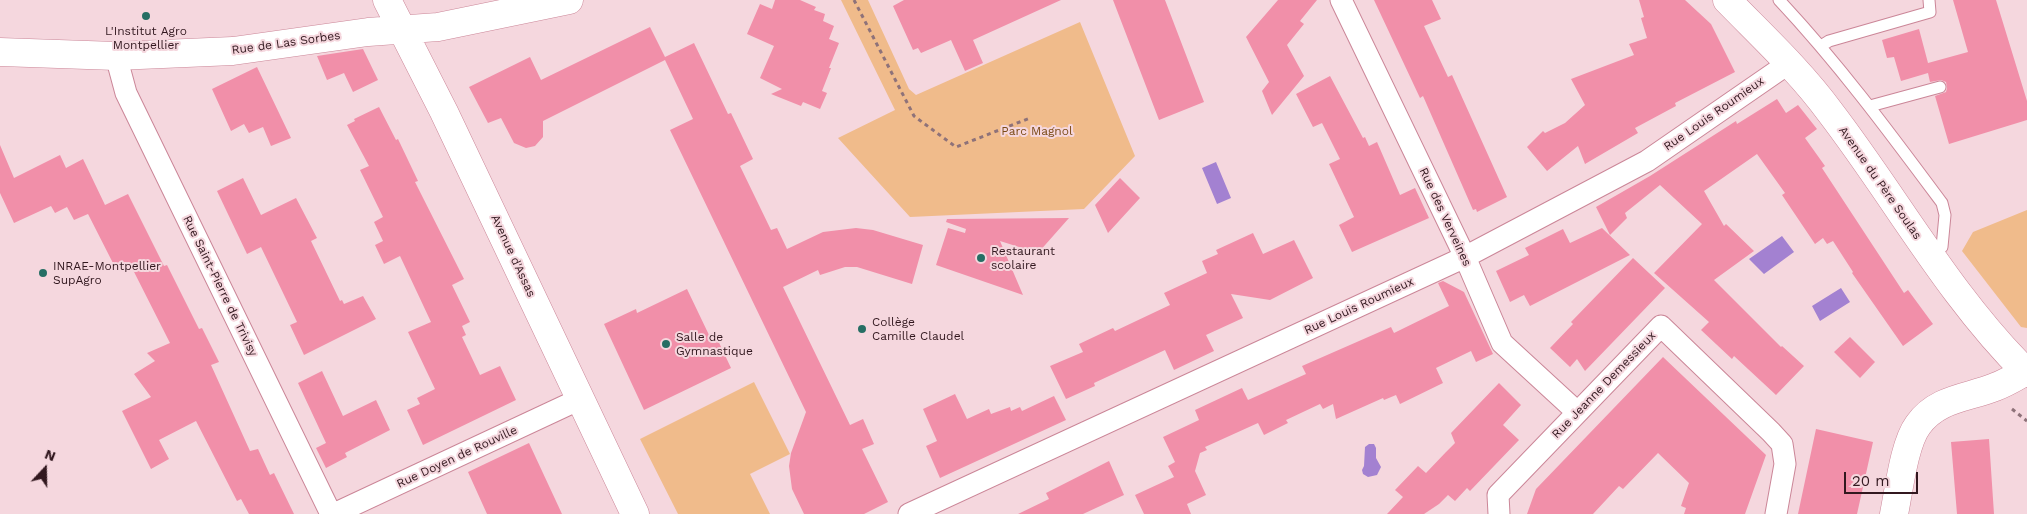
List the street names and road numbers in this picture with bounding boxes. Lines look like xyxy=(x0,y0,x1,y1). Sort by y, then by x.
street label: Rue de Las Sorbes xyxy=(231,28,341,58)
street label: Rue Louis Roumieux xyxy=(1661,74,1767,154)
street label: Avenue du Père Soulas xyxy=(1836,124,1924,242)
street label: Rue des Verveines xyxy=(1416,165,1474,269)
street label: Rue Saint-Pierre de Trivisy xyxy=(180,213,260,359)
street label: Avenue d'Assas xyxy=(488,213,538,299)
street label: Rue Louis Roumieux xyxy=(1302,274,1416,338)
street label: Rue Jeanne Demessieux xyxy=(1549,329,1659,441)
street label: Rue Doyen de Rouville xyxy=(395,423,519,491)

